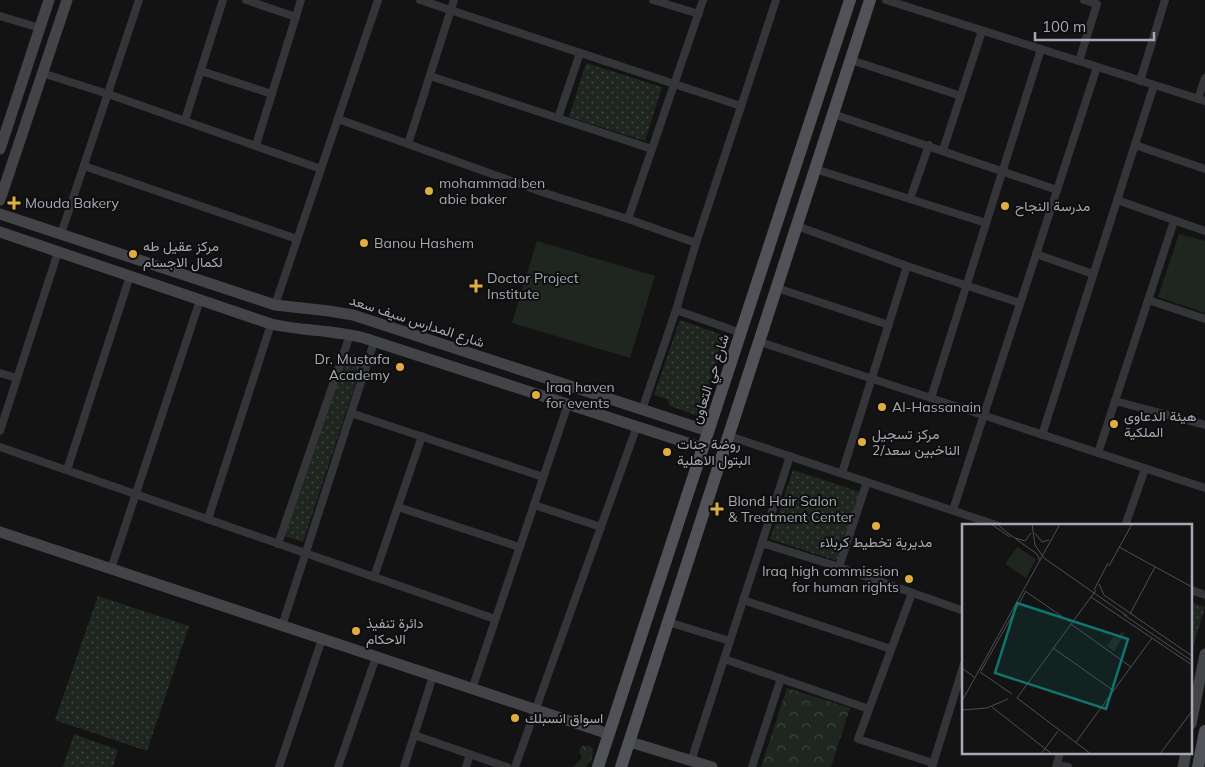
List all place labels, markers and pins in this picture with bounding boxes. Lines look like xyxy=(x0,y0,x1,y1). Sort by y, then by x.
place label: mohammad ben abie baker xyxy=(439,174,545,208)
marker: mohammad ben abie baker xyxy=(423,185,435,197)
place label: Mouda Bakery xyxy=(25,194,120,212)
marker: Mouda Bakery xyxy=(7,196,21,210)
place label: مدرسة النجاح xyxy=(1015,197,1090,217)
marker: مدرسة النجاح xyxy=(999,200,1011,212)
place label: Banou Hashem xyxy=(374,234,474,252)
place label: مركز عقيل طه لكمال الاجسام xyxy=(143,237,223,272)
marker: Banou Hashem xyxy=(358,237,370,249)
marker: مركز عقيل طه لكمال الاجسام xyxy=(127,248,139,260)
place label: Doctor Project Institute xyxy=(487,269,579,303)
marker: Doctor Project Institute xyxy=(469,279,483,293)
place label: Dr. Mustafa Academy xyxy=(315,350,391,384)
marker: Dr. Mustafa Academy xyxy=(394,361,406,373)
place label: Iraq haven for events xyxy=(546,378,615,412)
marker: Iraq haven for events xyxy=(530,389,542,401)
place label: Al-Hassanain xyxy=(892,398,981,416)
marker: Al-Hassanain xyxy=(876,401,888,413)
place label: هيئة الدعاوى الملكية xyxy=(1124,407,1197,441)
marker: هيئة الدعاوى الملكية xyxy=(1108,418,1120,430)
place label: مركز تسجيل الناخبين سعد/2 xyxy=(872,425,960,459)
place label: روضة جنات البتول الاهلية xyxy=(677,435,751,470)
marker: مركز تسجيل الناخبين سعد/2 xyxy=(856,436,868,448)
marker: روضة جنات البتول الاهلية xyxy=(661,446,673,458)
place label: Blond Hair Salon & Treatment Center xyxy=(728,492,854,526)
marker: Blond Hair Salon & Treatment Center xyxy=(710,502,724,516)
marker: مديرية تخطيط كربلاء xyxy=(870,520,882,532)
place label: مديرية تخطيط كربلاء xyxy=(820,533,932,551)
place label: Iraq high commission for human rights xyxy=(762,562,899,596)
marker: Iraq high commission for human rights xyxy=(903,573,915,585)
place label: دائرة تنفيذ الاحكام xyxy=(366,614,424,648)
marker: دائرة تنفيذ الاحكام xyxy=(350,625,362,637)
place label: اسواق انسبلك xyxy=(525,709,603,727)
marker: اسواق انسبلك xyxy=(509,712,521,724)

